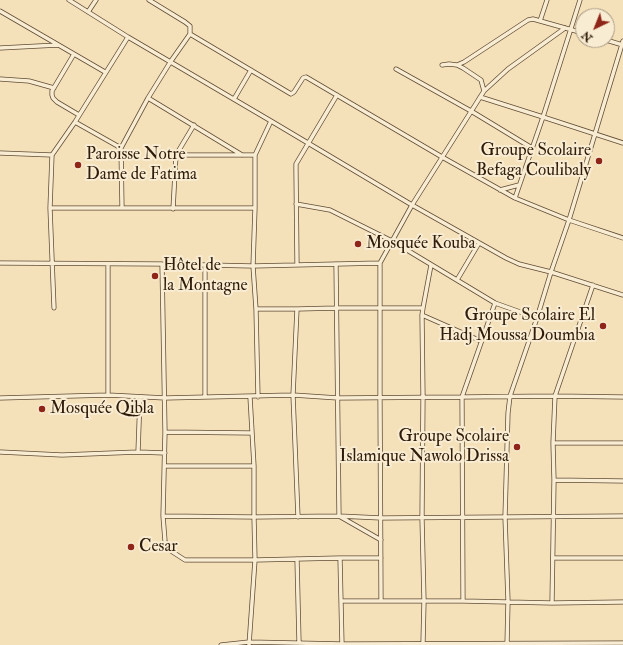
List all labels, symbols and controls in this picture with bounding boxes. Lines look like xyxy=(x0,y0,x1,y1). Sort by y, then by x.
north arrow xyxy=(575,8,615,48)
text: N xyxy=(579,28,595,45)
place label: Groupe Scolaire Befaga Coulibaly xyxy=(476,141,591,181)
place label: Paroisse Notre Dame de Fatima xyxy=(86,145,197,185)
marker: Groupe Scolaire Befaga Coulibaly xyxy=(594,156,604,166)
marker: Paroisse Notre Dame de Fatima xyxy=(73,160,83,170)
place label: Mosquée Kouba xyxy=(366,234,475,254)
marker: Mosquée Kouba xyxy=(353,239,363,249)
place label: Hôtel de la Montagne xyxy=(163,256,248,296)
marker: Hôtel de la Montagne xyxy=(150,271,160,281)
place label: Groupe Scolaire El Hadj Moussa Doumbia xyxy=(439,306,595,346)
marker: Groupe Scolaire El Hadj Moussa Doumbia xyxy=(598,321,608,331)
place label: Mosquée Qibla xyxy=(50,399,154,419)
marker: Mosquée Qibla xyxy=(37,404,47,414)
place label: Groupe Scolaire Islamique Nawolo Drissa xyxy=(340,427,509,467)
marker: Groupe Scolaire Islamique Nawolo Drissa xyxy=(512,442,522,452)
place label: Cesar xyxy=(139,537,178,557)
marker: Cesar xyxy=(126,542,136,552)

